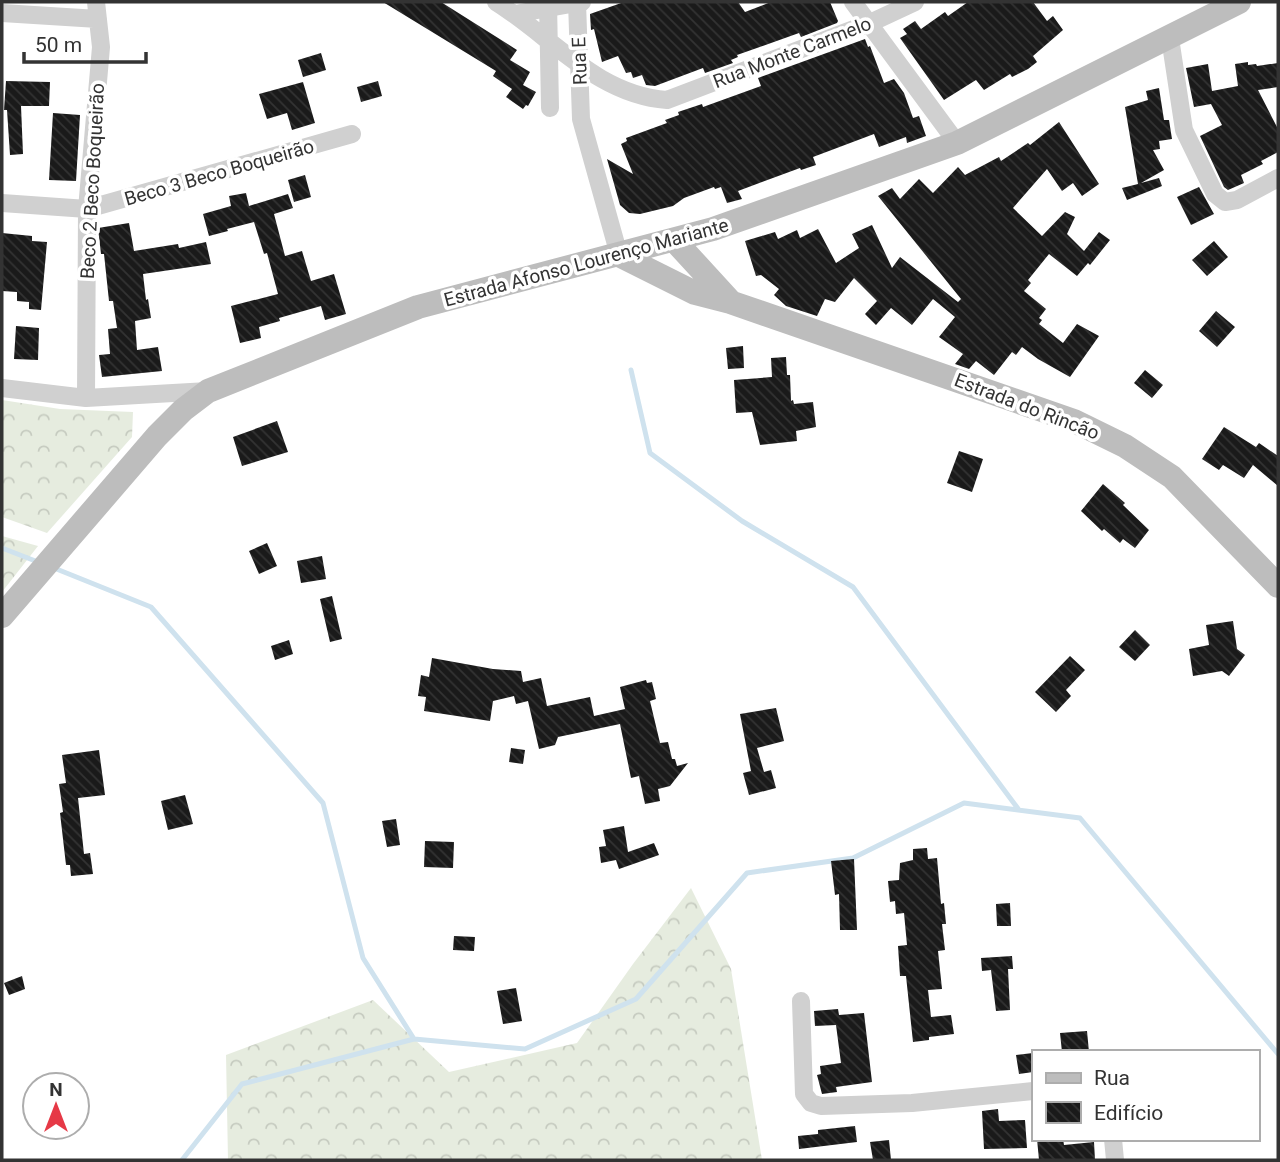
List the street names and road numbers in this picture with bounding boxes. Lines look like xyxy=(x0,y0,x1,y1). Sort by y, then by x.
street label: Rua Monte Carmelo xyxy=(710,12,874,93)
street label: Rua E xyxy=(567,36,592,85)
street label: Beco 2 Beco Boqueirão xyxy=(76,83,109,280)
street label: Beco 3 Beco Boqueirão xyxy=(122,134,317,211)
street label: Estrada Afonso Lourenço Mariante xyxy=(441,213,731,312)
street label: Estrada do Rincão xyxy=(951,368,1102,445)

